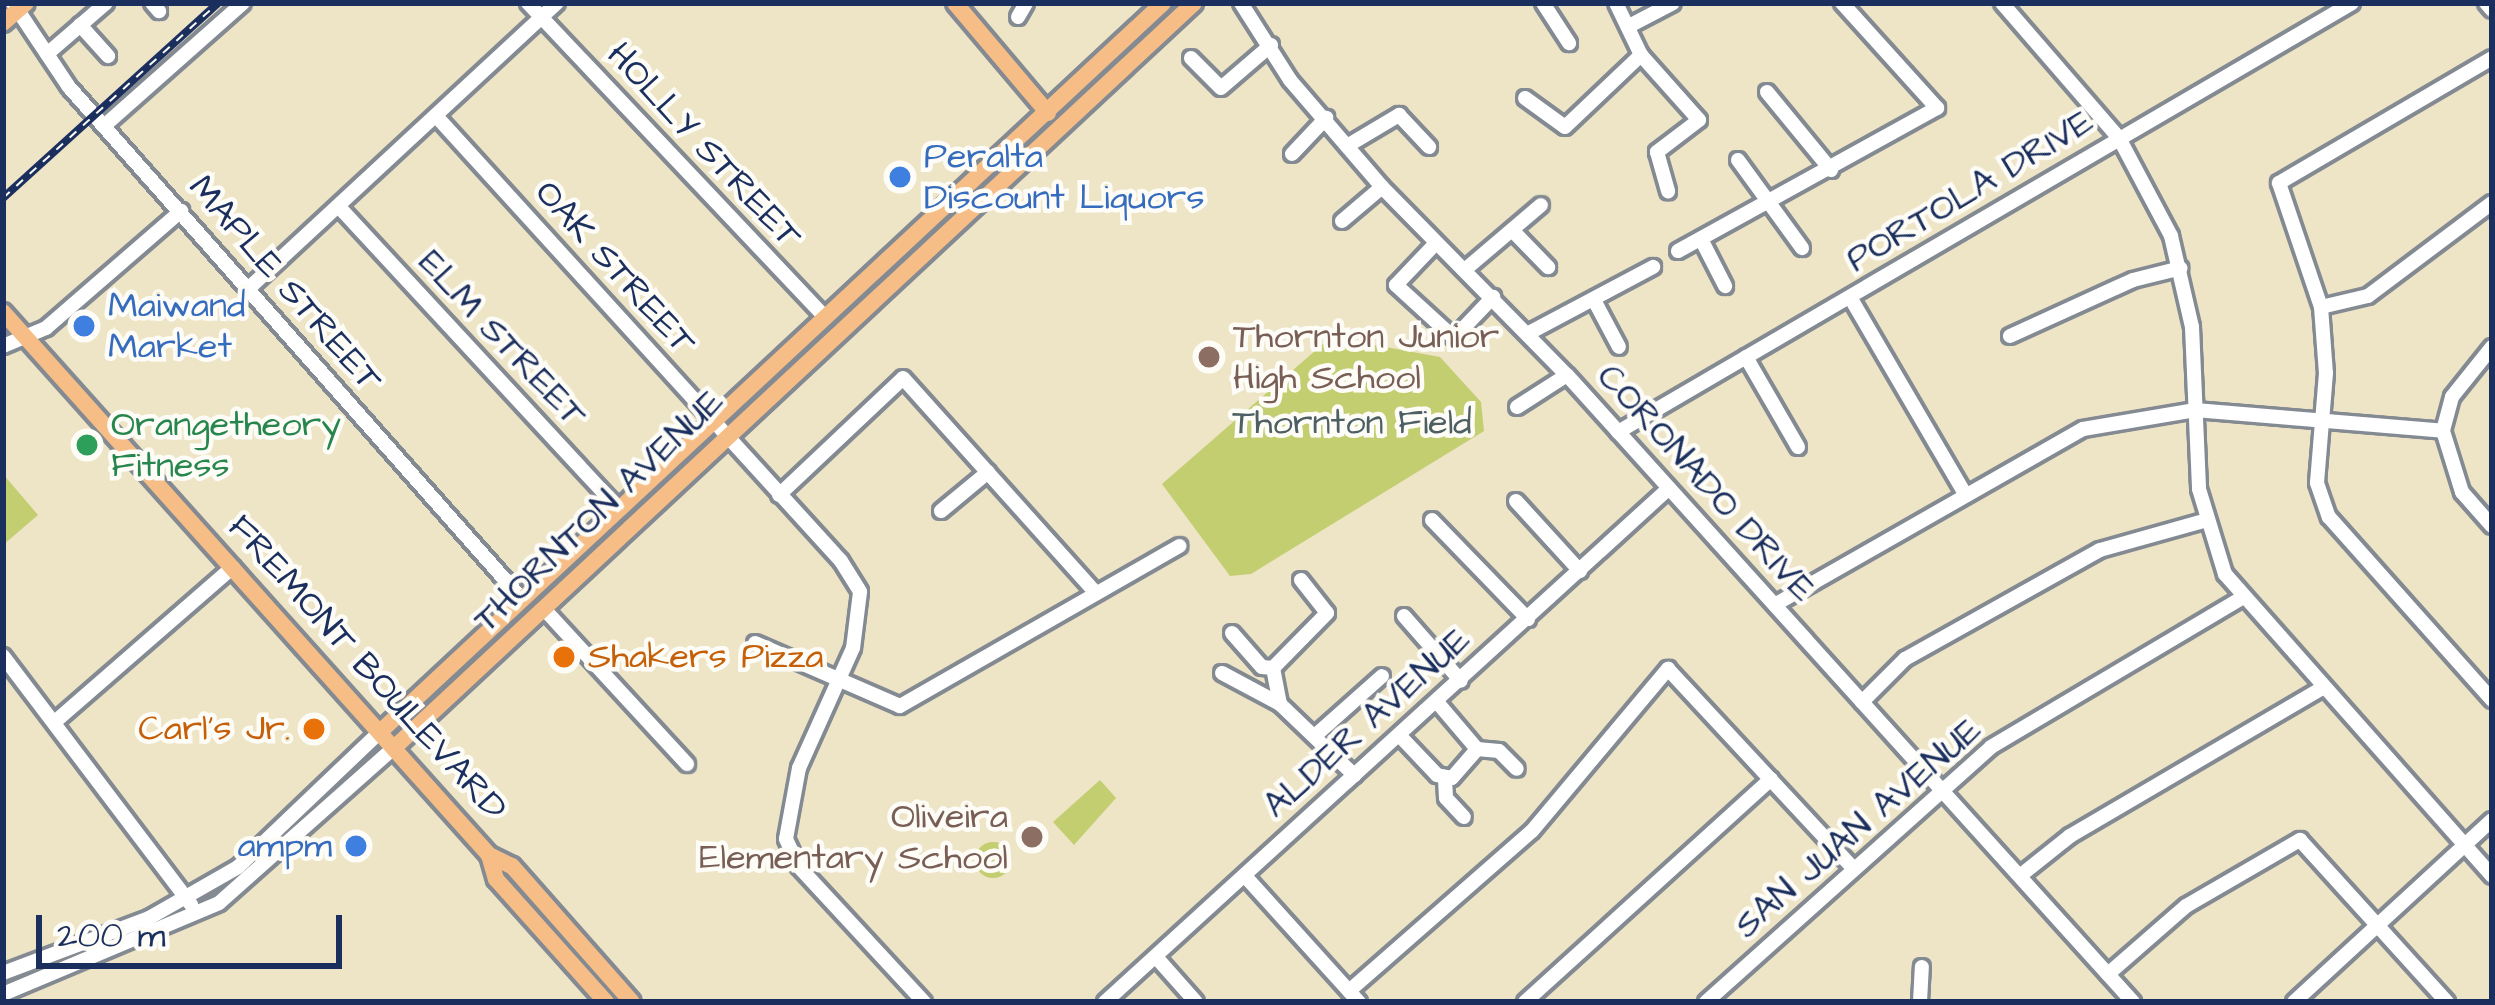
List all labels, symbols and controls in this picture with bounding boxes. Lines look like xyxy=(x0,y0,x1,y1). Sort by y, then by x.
street label: HOLLY STREET xyxy=(598,34,810,258)
street label: PORTOLA DRIVE xyxy=(1839,100,2101,282)
place label: Peralta Discount Liquors xyxy=(924,134,1204,219)
marker: Peralta Discount Liquors xyxy=(887,164,913,190)
street label: MAPLE STREET xyxy=(179,167,391,401)
street label: OAK STREET xyxy=(525,172,705,364)
street label: ELM STREET xyxy=(409,241,595,437)
place label: Maiwand Market xyxy=(108,283,245,368)
marker: Maiwand Market xyxy=(71,313,97,339)
place label: Thornton Junior High School xyxy=(1233,314,1499,399)
marker: Thornton Junior High School xyxy=(1196,344,1222,370)
street label: CORONADO DRIVE xyxy=(1588,355,1824,611)
street label: THORNTON AVENUE xyxy=(465,380,733,642)
park label: Thornton Field xyxy=(1232,401,1472,445)
place label: Orangetheory Fitness xyxy=(111,402,341,487)
marker: Orangetheory Fitness xyxy=(74,432,100,458)
street label: FREMONT BOULEVARD xyxy=(218,506,516,830)
street label: ALDER AVENUE xyxy=(1255,619,1479,827)
place label: Shakers Pizza xyxy=(588,635,824,679)
marker: Shakers Pizza xyxy=(551,644,577,670)
place label: Carl's Jr. xyxy=(138,707,290,751)
street label: SAN JUAN AVENUE xyxy=(1726,709,1990,947)
marker: Carl's Jr. xyxy=(301,716,327,742)
place label: Oliveira Elementary School xyxy=(699,794,1008,879)
place label: ampm xyxy=(238,824,332,868)
marker: Oliveira Elementary School xyxy=(1019,824,1045,850)
marker: ampm xyxy=(343,833,369,859)
scale bar xyxy=(42,891,348,965)
text: 200 m xyxy=(57,910,165,961)

